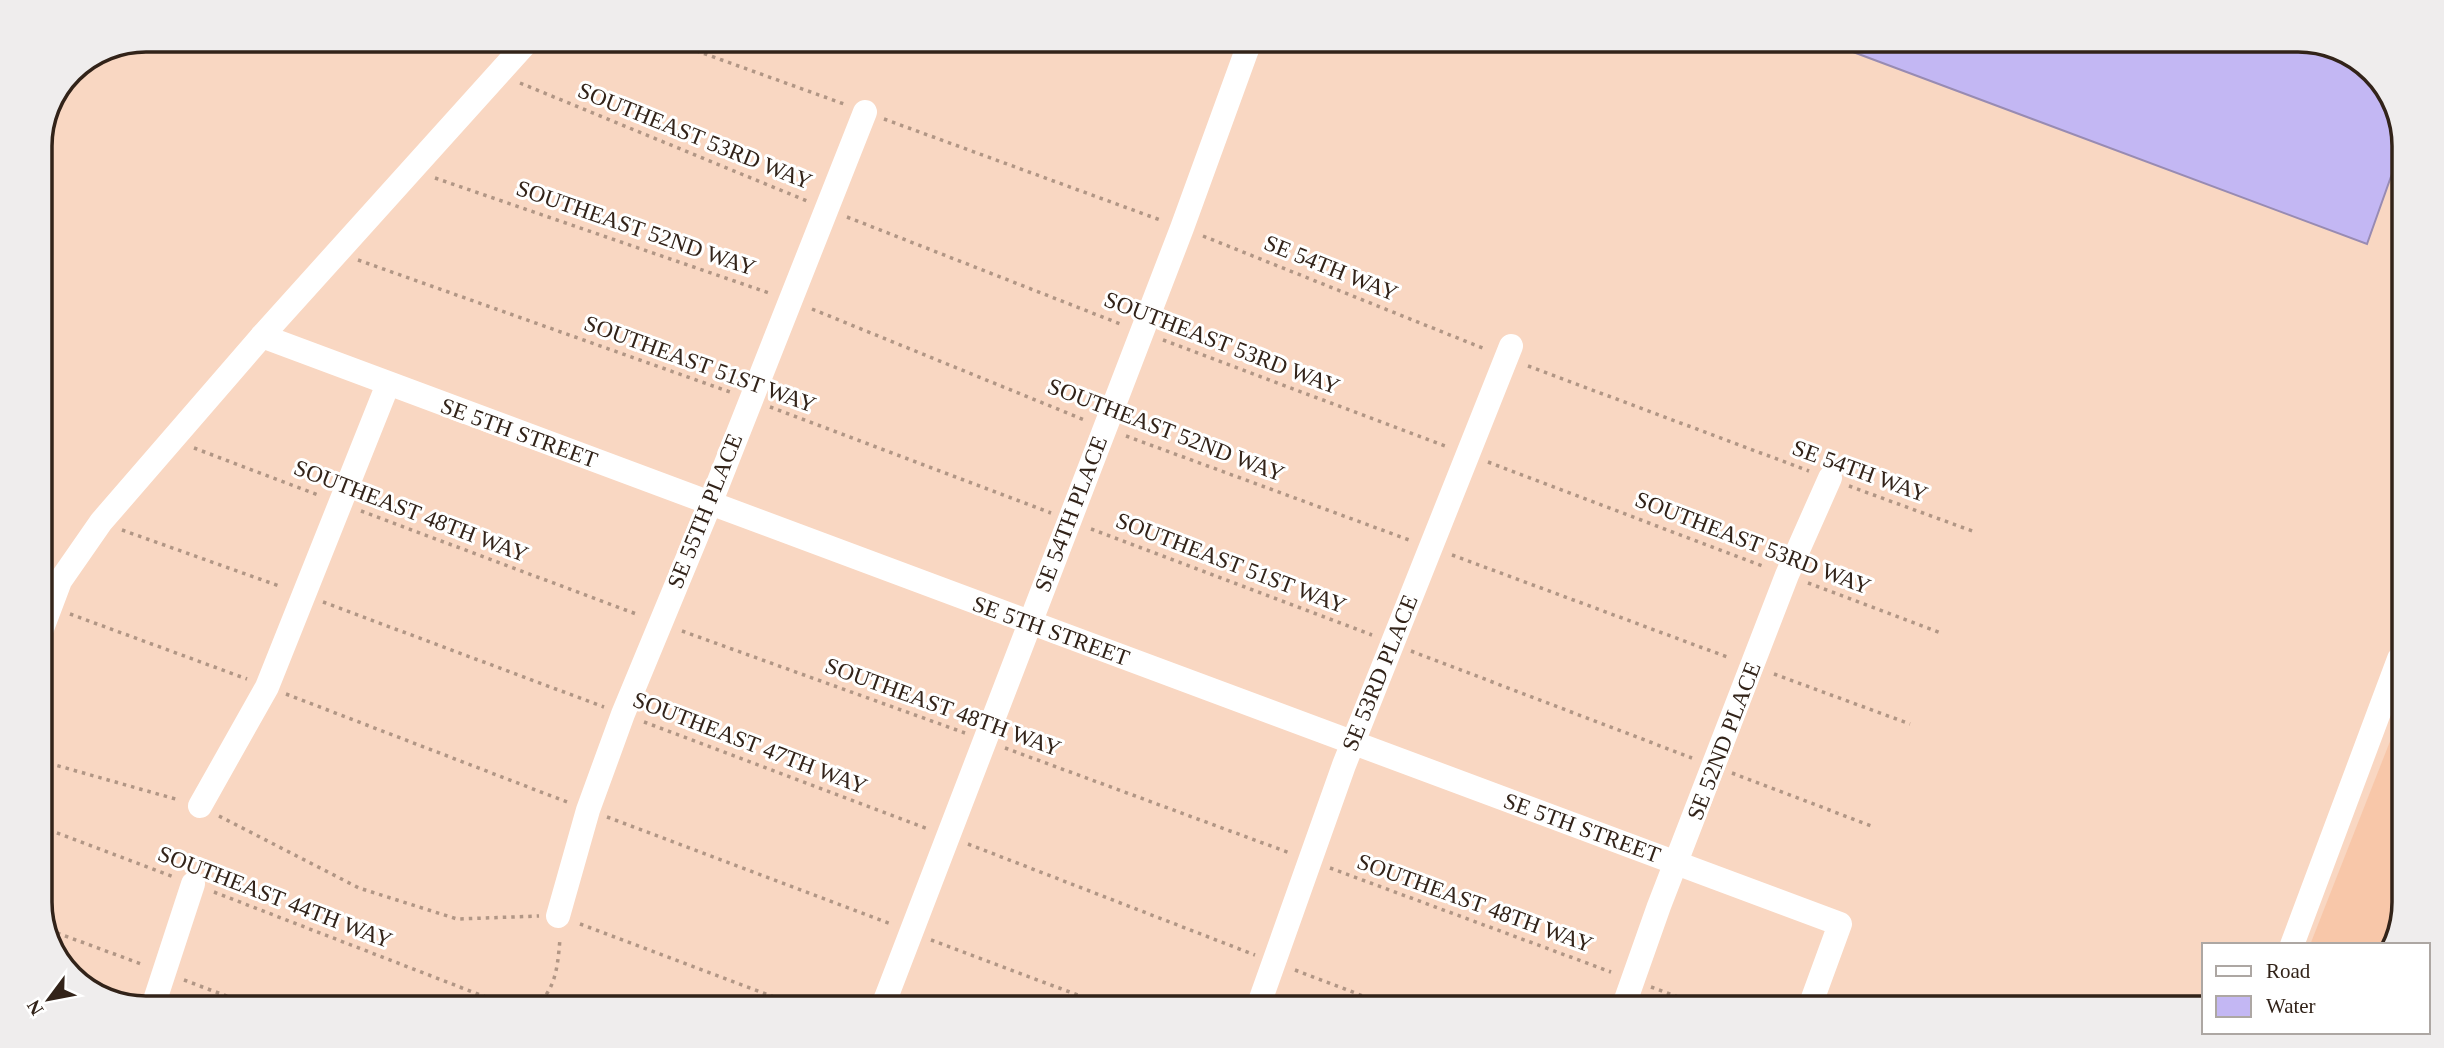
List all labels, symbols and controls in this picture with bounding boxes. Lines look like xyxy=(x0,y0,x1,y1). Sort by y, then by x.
street label: SOUTHEAST 53RD WAY xyxy=(574,78,816,195)
street label: SOUTHEAST 52ND WAY xyxy=(513,175,759,281)
street label: SE 54TH WAY xyxy=(1261,230,1402,306)
street label: SOUTHEAST 53RD WAY xyxy=(1101,287,1344,400)
street label: SOUTHEAST 51ST WAY xyxy=(581,310,820,418)
street label: SOUTHEAST 52ND WAY xyxy=(1044,373,1288,487)
street label: SE 5TH STREET xyxy=(437,393,601,473)
street label: SE 55TH PLACE xyxy=(663,430,747,592)
street label: SE 54TH PLACE xyxy=(1030,433,1112,595)
street label: SE 54TH WAY xyxy=(1789,435,1931,507)
street label: SOUTHEAST 48TH WAY xyxy=(290,455,532,567)
street label: SOUTHEAST 53RD WAY xyxy=(1632,487,1875,600)
street label: SOUTHEAST 51ST WAY xyxy=(1112,508,1350,619)
street label: SE 5TH STREET xyxy=(969,591,1133,671)
street label: SE 53RD PLACE xyxy=(1337,591,1423,755)
street label: SOUTHEAST 48TH WAY xyxy=(822,653,1065,761)
street label: SE 52ND PLACE xyxy=(1682,658,1766,824)
street label: SOUTHEAST 47TH WAY xyxy=(629,687,871,799)
street label: SE 5TH STREET xyxy=(1500,788,1664,868)
street label: SOUTHEAST 44TH WAY xyxy=(154,841,396,953)
street label: SOUTHEAST 48TH WAY xyxy=(1354,849,1597,957)
legend xyxy=(2202,943,2430,1034)
text: Road xyxy=(2266,959,2311,983)
north arrow xyxy=(14,964,84,1034)
text: Water xyxy=(2266,994,2316,1018)
text: N xyxy=(22,996,48,1019)

